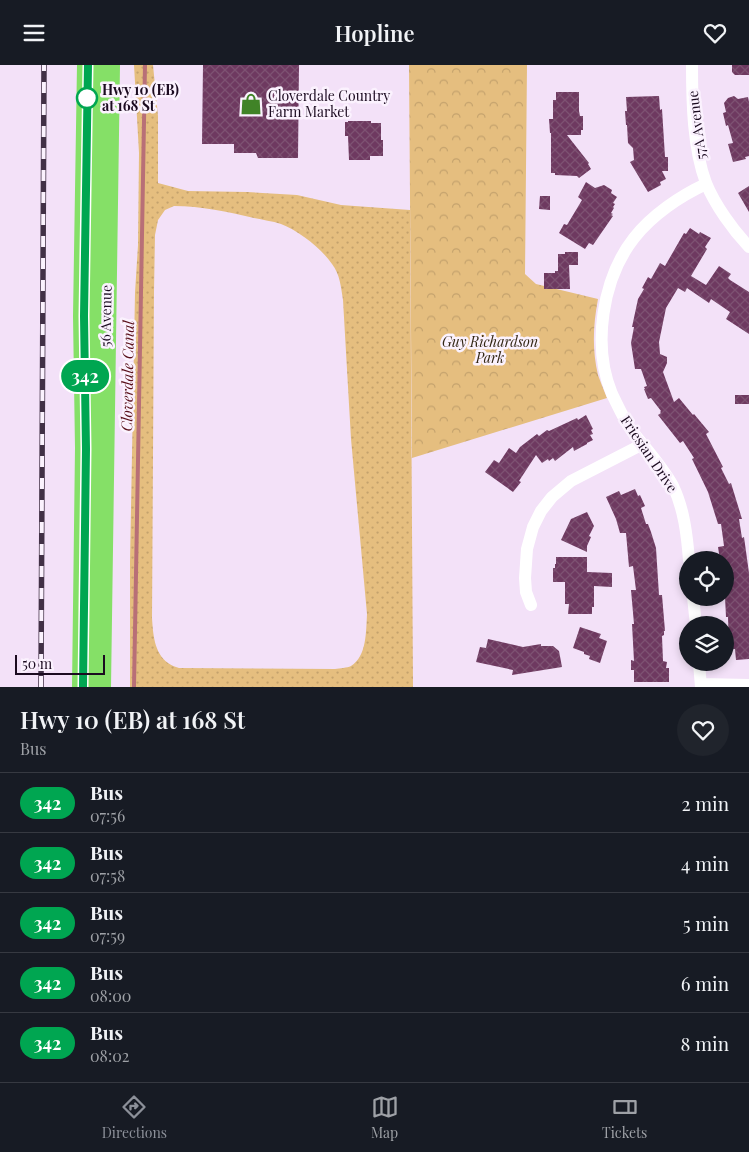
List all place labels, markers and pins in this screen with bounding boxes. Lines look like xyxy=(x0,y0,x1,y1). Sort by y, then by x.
place label: Hwy 10 (EB) at 168 St xyxy=(102,80,179,115)
place label: Cloverdale Country Farm Market xyxy=(268,86,390,121)
marker: Hwy 10 (EB) at 168 St xyxy=(76,87,98,109)
shop icon: Cloverdale Country Farm Market xyxy=(238,91,264,117)

